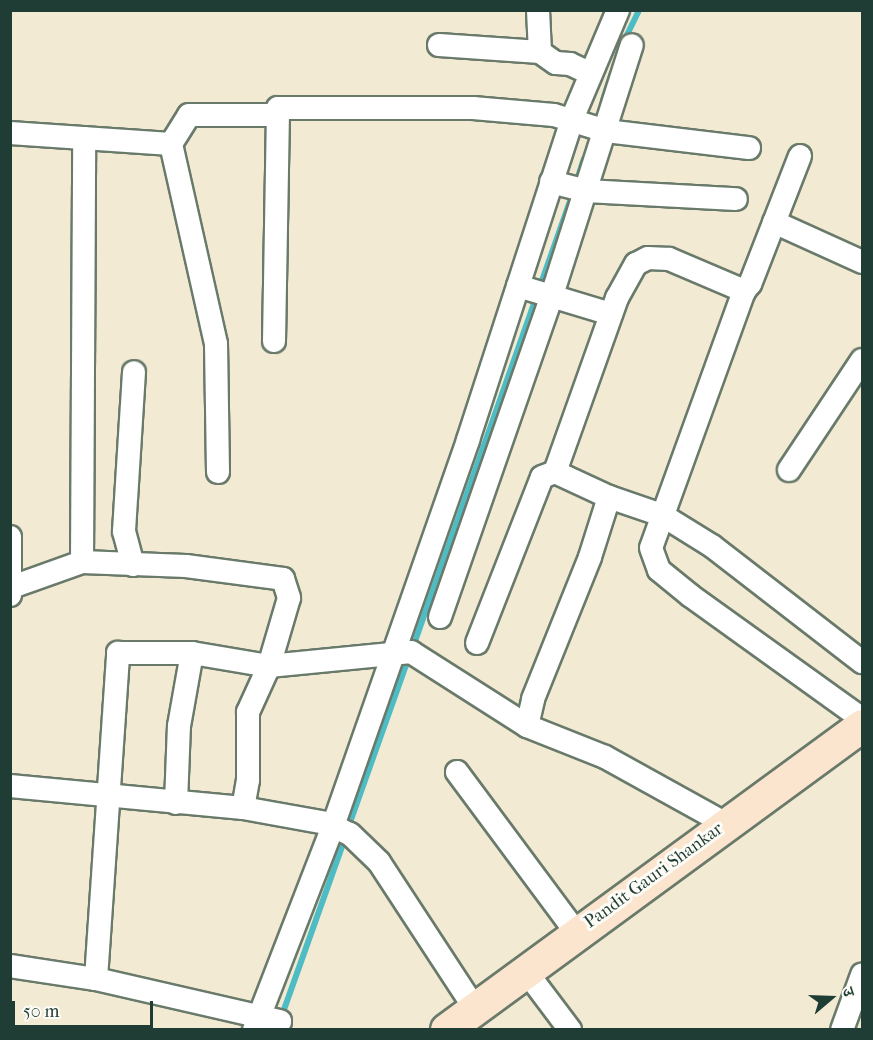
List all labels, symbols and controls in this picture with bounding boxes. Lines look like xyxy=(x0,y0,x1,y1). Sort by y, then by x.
street label: Pandit Gauri Shankar xyxy=(580,818,728,934)
north arrow xyxy=(801,968,861,1028)
text: उ xyxy=(838,985,859,999)
scale bar xyxy=(15,989,156,1027)
text: 50 m xyxy=(23,1001,59,1022)

